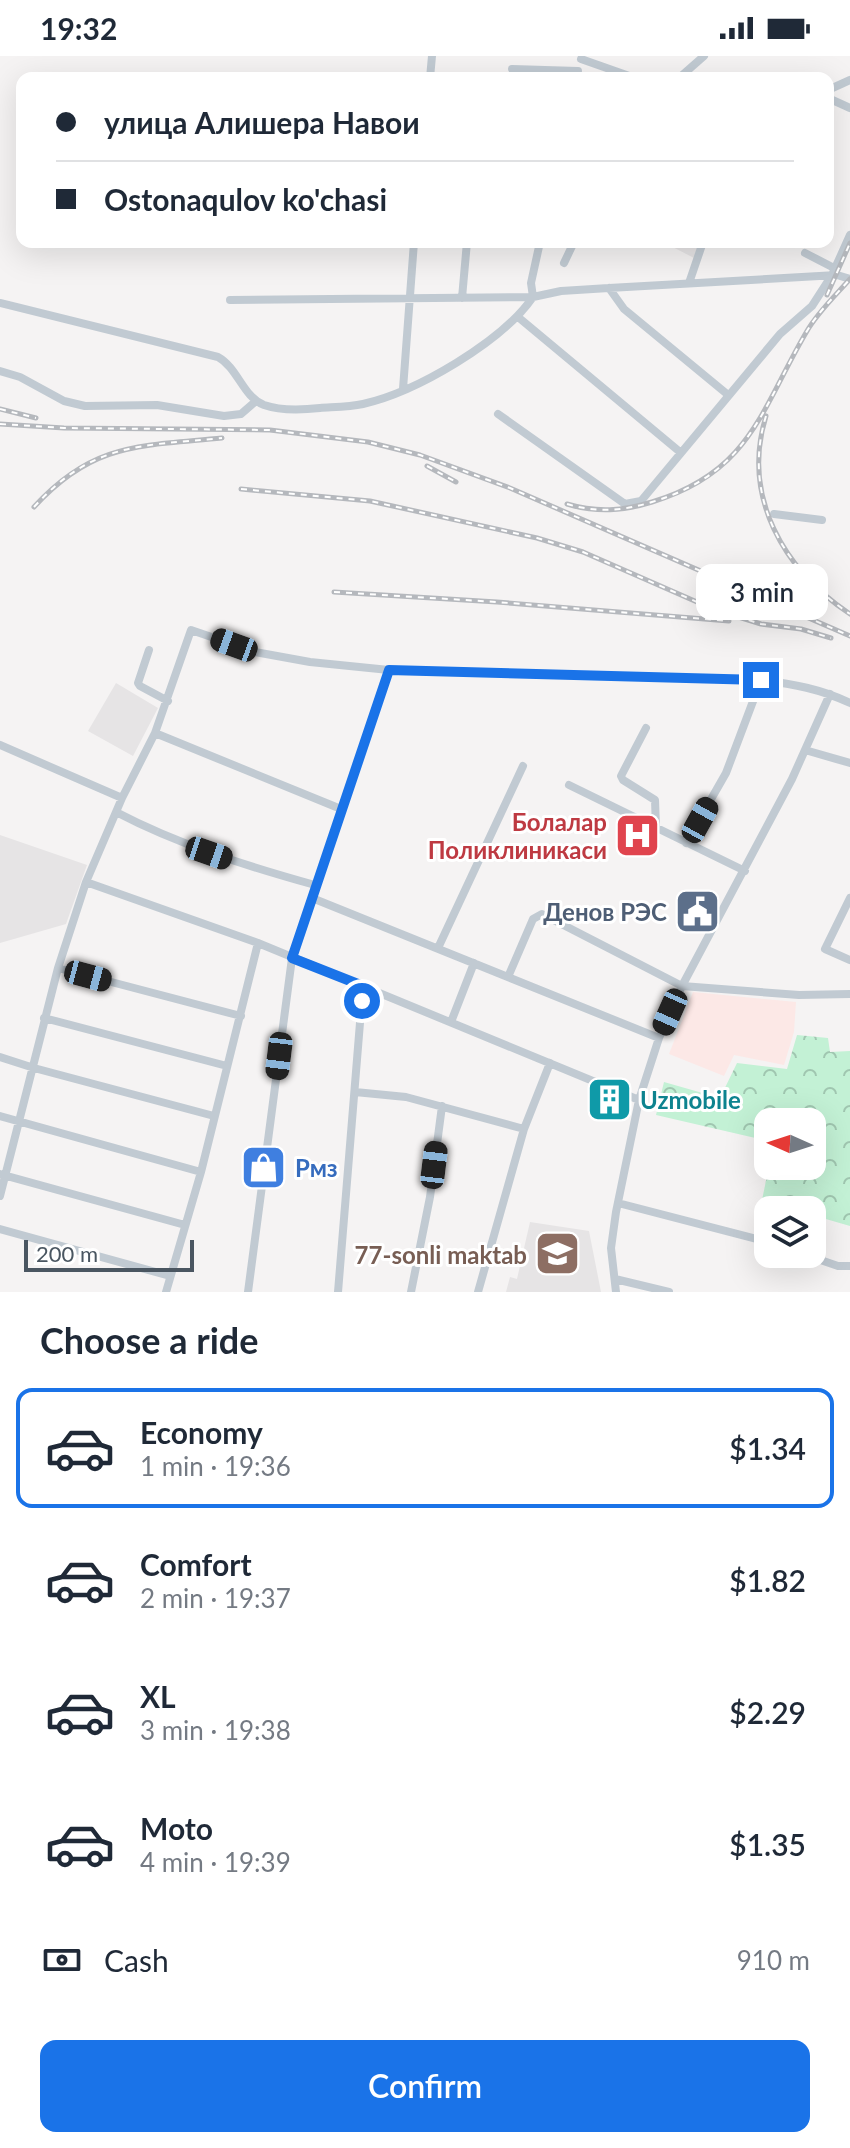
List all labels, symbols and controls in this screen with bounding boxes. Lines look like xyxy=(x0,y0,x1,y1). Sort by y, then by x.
text: 19:32 xyxy=(40,10,117,46)
text: улица Алишера Навои xyxy=(104,104,420,140)
text: Ostonaqulov ko'chasi xyxy=(104,181,387,217)
callout: 3 min xyxy=(695,564,827,620)
text: 3 min xyxy=(730,576,794,608)
car xyxy=(207,626,261,664)
route end xyxy=(743,662,779,698)
car xyxy=(678,793,722,847)
place label: Болалар Поликлиникаси xyxy=(428,807,607,864)
hospital icon: Болалар Поликлиникаси xyxy=(614,811,662,859)
car xyxy=(182,834,236,872)
public building icon: Денов РЭС xyxy=(674,887,722,935)
place label: Денов РЭС xyxy=(543,897,667,926)
car xyxy=(62,958,114,994)
route start xyxy=(344,983,380,1019)
car xyxy=(649,985,691,1039)
car xyxy=(264,1031,294,1081)
building icon: Uzmobile xyxy=(585,1075,633,1123)
place label: Uzmobile xyxy=(640,1085,741,1114)
north arrow xyxy=(754,1108,826,1180)
map controls xyxy=(754,1108,826,1268)
car xyxy=(419,1140,449,1190)
shop icon: Рмз xyxy=(240,1143,288,1191)
place label: Рмз xyxy=(295,1153,338,1182)
button: layers xyxy=(754,1196,826,1268)
school or university icon: 77-sonli maktab xyxy=(534,1230,582,1278)
scale bar xyxy=(24,1236,194,1272)
text: 200 m xyxy=(36,1240,98,1267)
place label: 77-sonli maktab xyxy=(355,1240,527,1269)
text: Choose a ride xyxy=(40,1318,259,1362)
icon: car xyxy=(44,1412,116,1484)
text: Economy xyxy=(140,1414,263,1450)
text: $1.34 xyxy=(729,1430,806,1466)
text: 1 min · 19:36 xyxy=(140,1450,291,1482)
icon: car xyxy=(44,1544,116,1616)
text: Comfort xyxy=(140,1546,252,1582)
text: $1.82 xyxy=(729,1562,806,1598)
text: 2 min · 19:37 xyxy=(140,1582,291,1614)
icon: car xyxy=(44,1676,116,1748)
text: XL xyxy=(140,1678,176,1714)
text: $2.29 xyxy=(729,1694,806,1730)
text: 3 min · 19:38 xyxy=(140,1714,291,1746)
icon: car xyxy=(44,1808,116,1880)
text: Moto xyxy=(140,1810,213,1846)
text: $1.35 xyxy=(729,1826,806,1862)
text: 4 min · 19:39 xyxy=(140,1846,291,1878)
icon: cash xyxy=(40,1938,84,1982)
text: Cash xyxy=(104,1942,169,1978)
text: 910 m xyxy=(737,1944,810,1976)
button: Confirm xyxy=(40,2040,810,2132)

